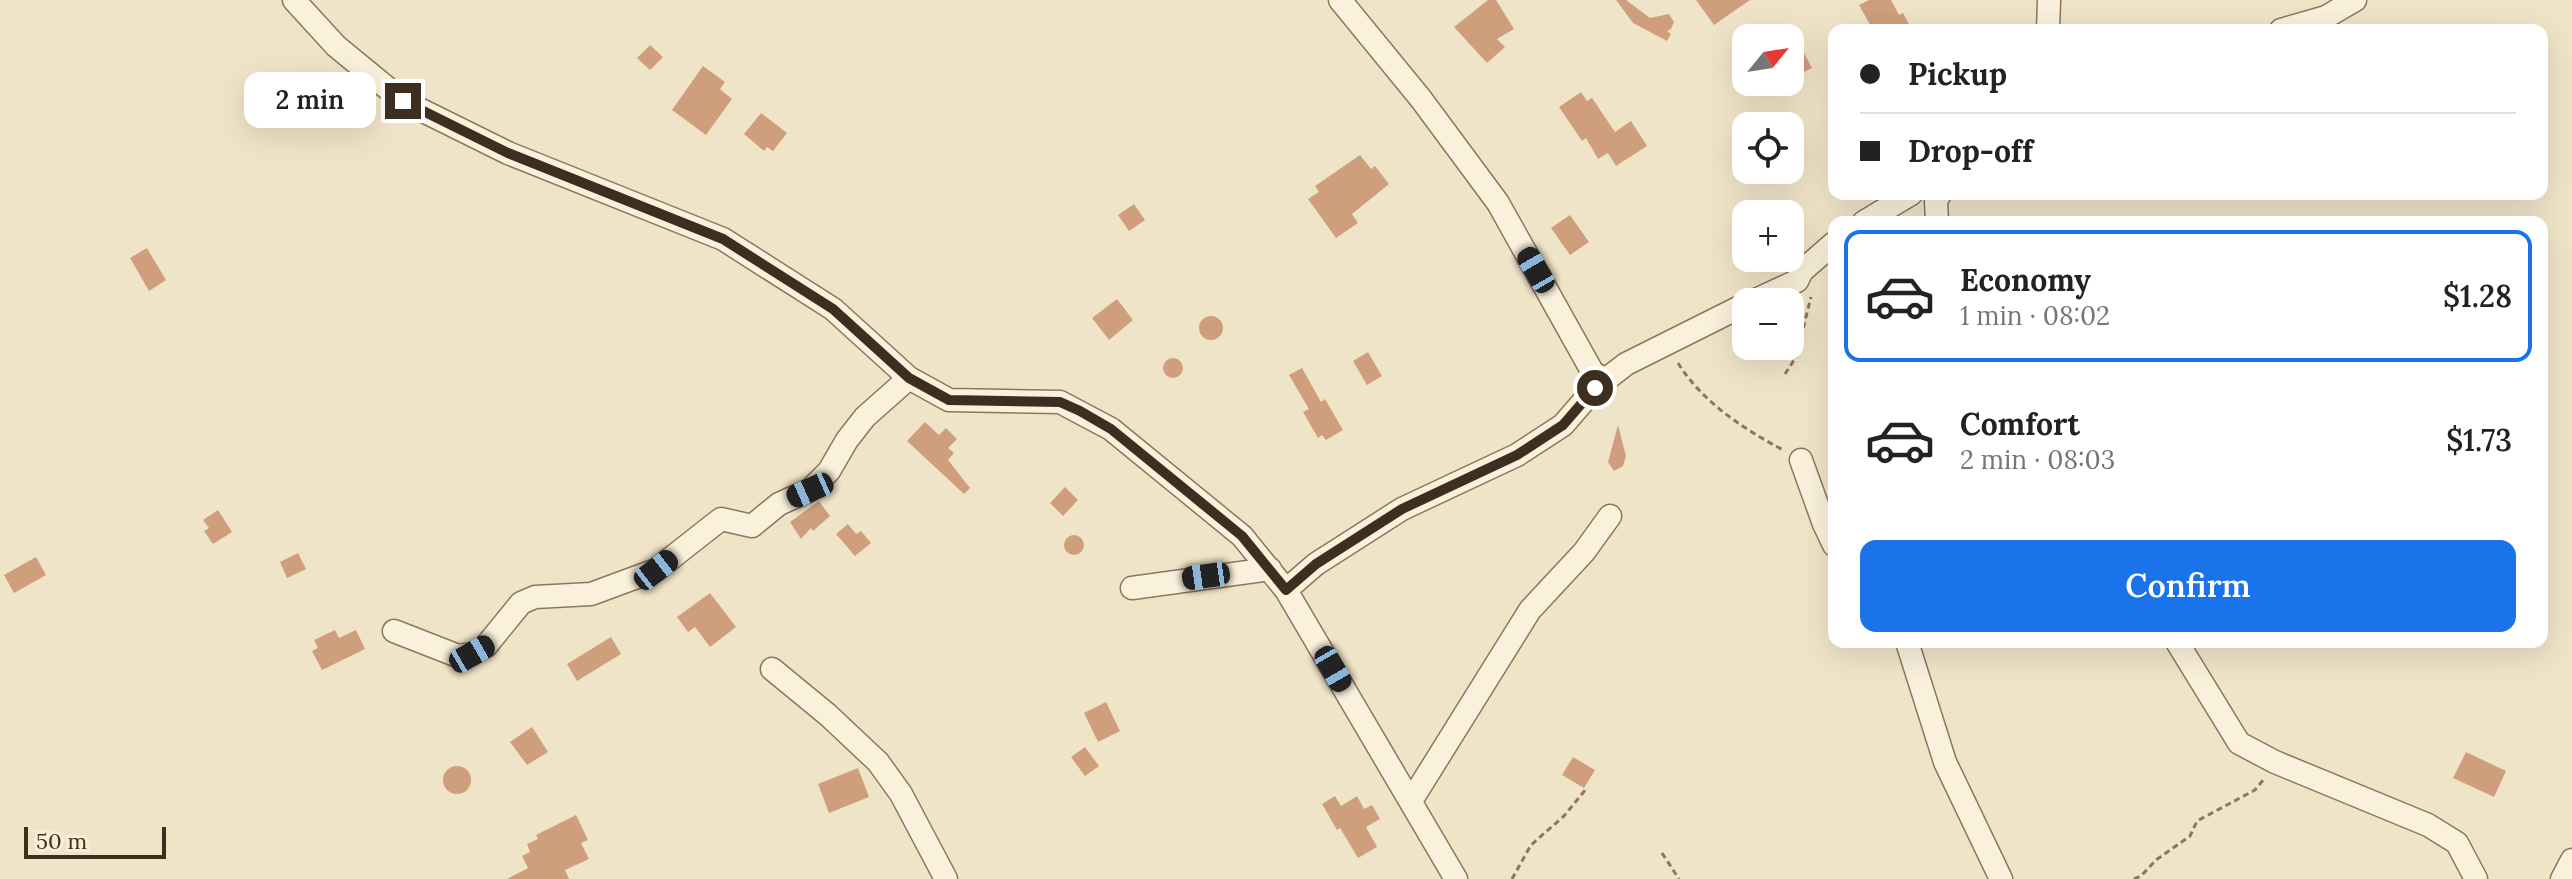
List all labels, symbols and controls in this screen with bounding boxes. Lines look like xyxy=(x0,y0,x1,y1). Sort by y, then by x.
north arrow xyxy=(1732,24,1804,96)
map controls xyxy=(1732,24,1804,360)
text: Pickup xyxy=(1908,55,2007,93)
callout: 2 min xyxy=(243,73,375,129)
text: 2 min xyxy=(276,83,344,116)
route end xyxy=(385,83,421,119)
button: locate xyxy=(1732,112,1804,184)
text: Drop-off xyxy=(1908,132,2033,170)
button: + xyxy=(1732,200,1804,272)
car xyxy=(1514,243,1558,297)
icon: car xyxy=(1864,260,1936,332)
text: Economy xyxy=(1960,261,2091,299)
text: $1.28 xyxy=(2443,277,2512,315)
button: − xyxy=(1732,288,1804,360)
text: 1 min · 08:02 xyxy=(1960,299,2110,332)
route start xyxy=(1577,370,1613,406)
icon: car xyxy=(1864,404,1936,476)
text: Comfort xyxy=(1960,405,2080,443)
text: $1.73 xyxy=(2446,421,2512,459)
text: 2 min · 08:03 xyxy=(1960,443,2115,476)
car xyxy=(783,469,837,511)
button: Confirm xyxy=(1860,540,2516,632)
car xyxy=(630,546,682,594)
car xyxy=(1181,561,1231,591)
car xyxy=(445,632,499,676)
car xyxy=(1311,642,1355,696)
scale bar xyxy=(24,823,166,859)
text: 50 m xyxy=(36,827,87,855)

